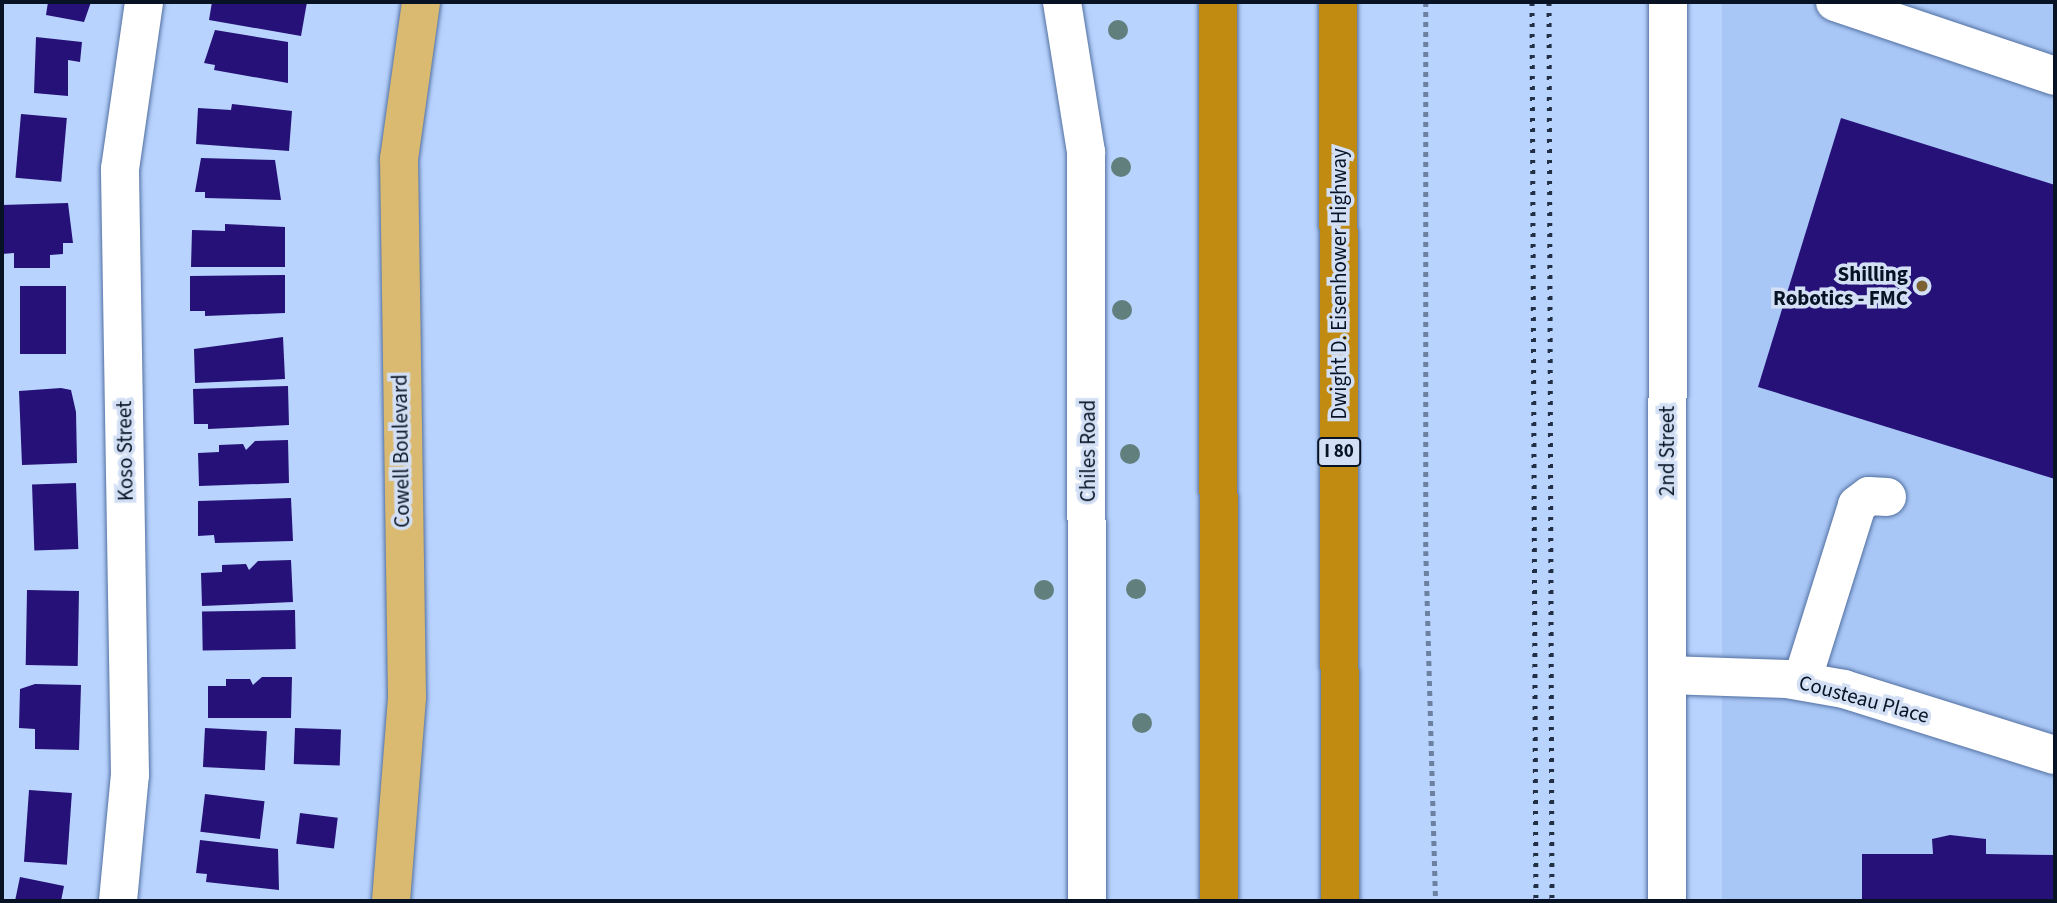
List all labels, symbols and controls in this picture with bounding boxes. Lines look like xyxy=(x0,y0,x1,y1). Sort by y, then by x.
street label: Dwight D. Eisenhower Highway xyxy=(1326,148,1352,420)
place label: Shilling Robotics - FMC xyxy=(1773,261,1908,311)
marker: Shilling Robotics - FMC xyxy=(1914,278,1930,294)
street label: Cowell Boulevard xyxy=(387,374,415,528)
street label: Chiles Road xyxy=(1075,400,1101,502)
street label: Koso Street xyxy=(112,401,138,501)
street label: 2nd Street xyxy=(1654,406,1680,496)
road number: I 80 xyxy=(1316,436,1362,467)
street label: Cousteau Place xyxy=(1796,670,1932,728)

